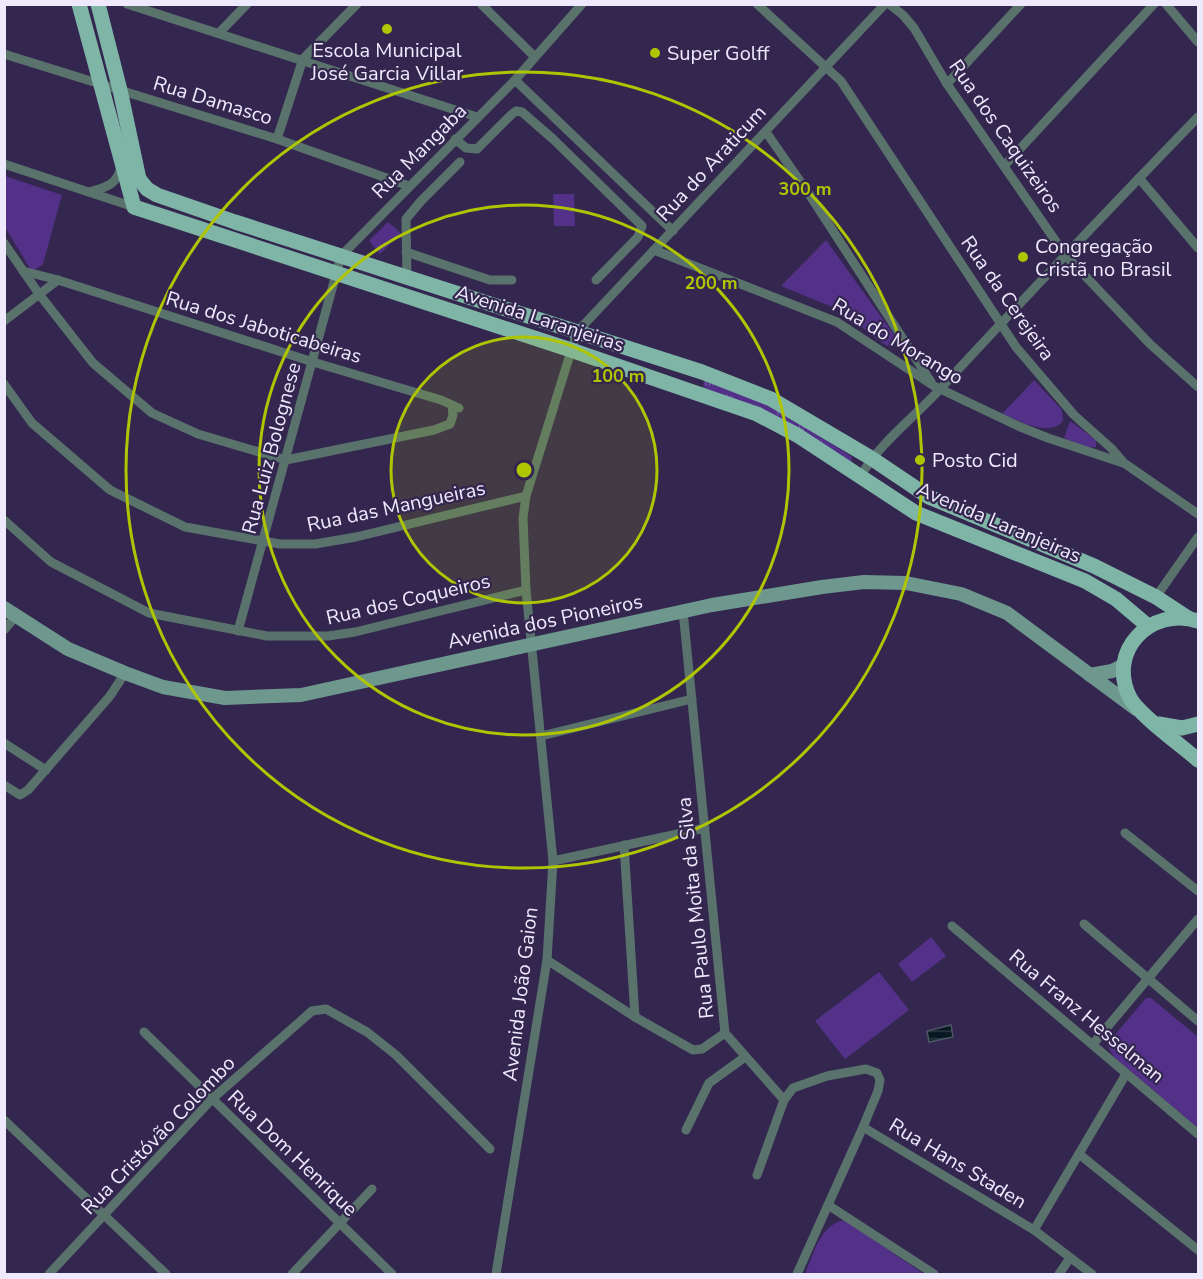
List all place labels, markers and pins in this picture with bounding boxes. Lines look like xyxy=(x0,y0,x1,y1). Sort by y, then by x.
marker: Escola Municipal José Garcia Villar xyxy=(380,22,394,36)
place label: Escola Municipal José Garcia Villar xyxy=(310,37,463,87)
place label: Super Golff xyxy=(667,40,770,67)
marker: Super Golff xyxy=(648,46,662,60)
place label: Congregação Cristã no Brasil xyxy=(1035,233,1172,283)
marker: Congregação Cristã no Brasil xyxy=(1016,250,1030,264)
place label: Posto Cid xyxy=(932,447,1018,474)
marker: Posto Cid xyxy=(913,453,927,467)
centre of rings xyxy=(514,460,534,480)

